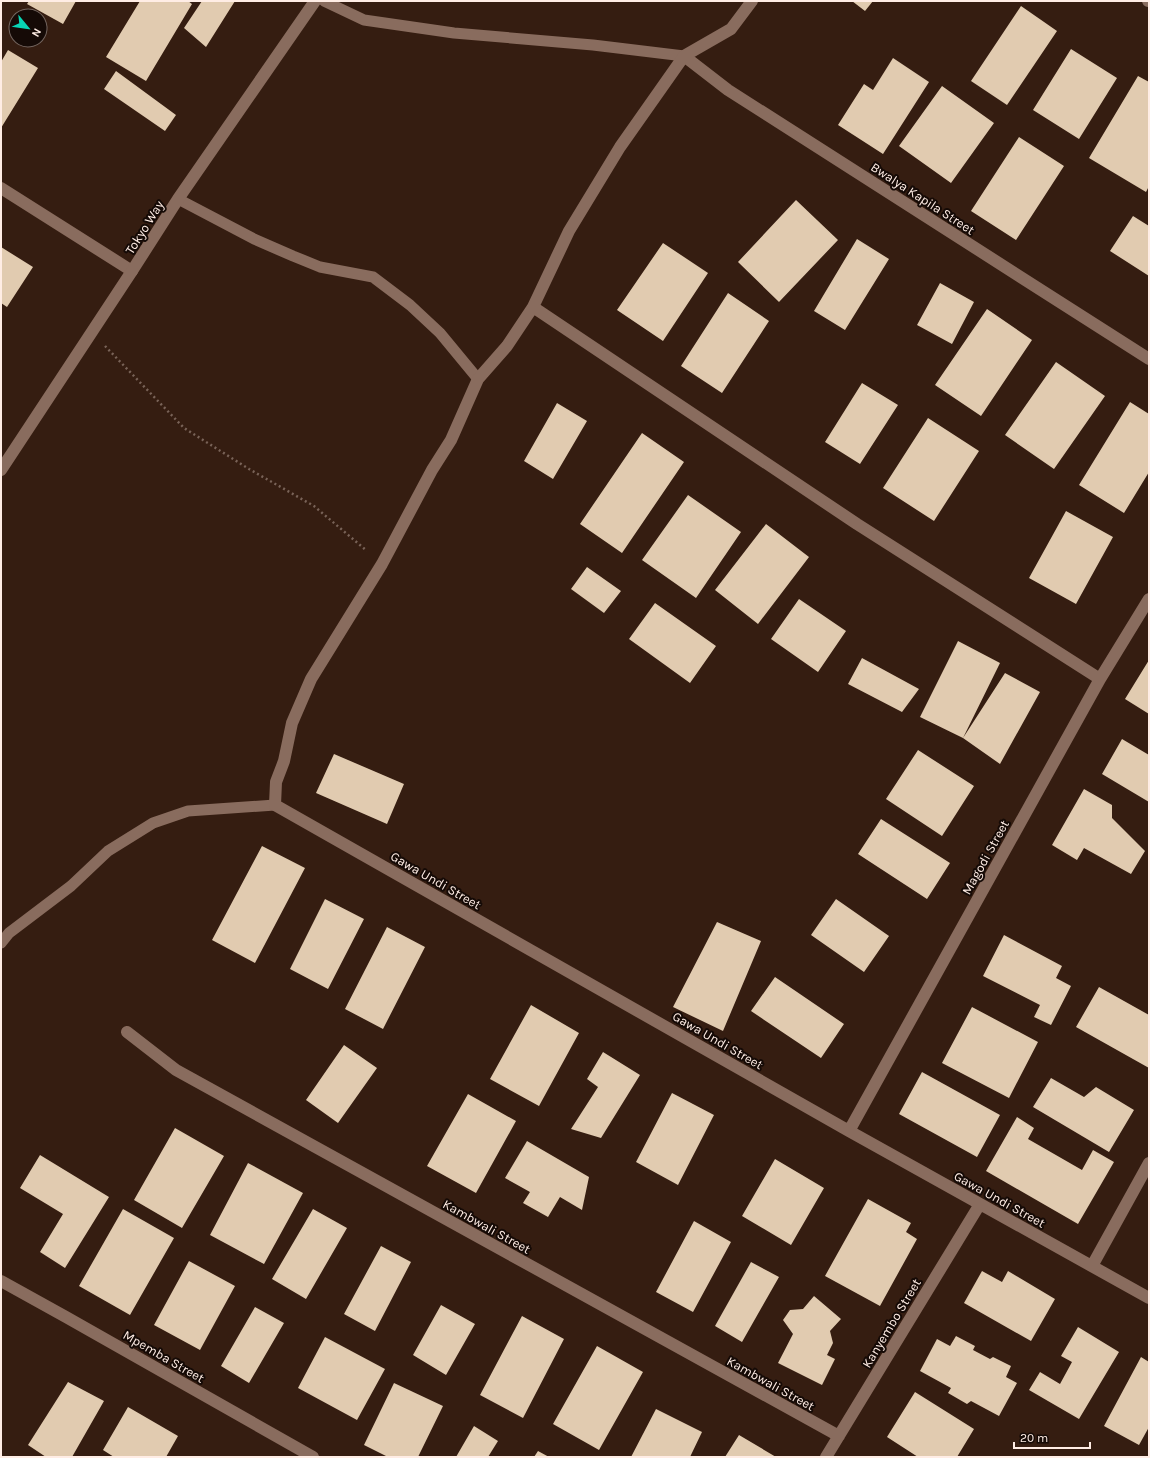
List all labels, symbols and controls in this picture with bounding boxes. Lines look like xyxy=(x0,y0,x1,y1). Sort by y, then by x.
north arrow xyxy=(8,8,48,48)
text: N xyxy=(29,26,44,39)
street label: Bwalya Kapila Street xyxy=(868,159,978,238)
street label: Tokyo Way xyxy=(122,198,167,257)
street label: Magodi Street xyxy=(959,817,1012,897)
street label: Gawa Undi Street xyxy=(388,848,484,912)
street label: Gawa Undi Street xyxy=(670,1008,766,1072)
street label: Gawa Undi Street xyxy=(952,1168,1048,1231)
street label: Kambwali Street xyxy=(440,1196,533,1257)
street label: Kanyembo Street xyxy=(859,1276,924,1371)
street label: Mpemba Street xyxy=(121,1327,207,1386)
street label: Kambwali Street xyxy=(724,1353,817,1414)
scale bar xyxy=(1014,1424,1090,1450)
text: 20 m xyxy=(1020,1431,1048,1445)

